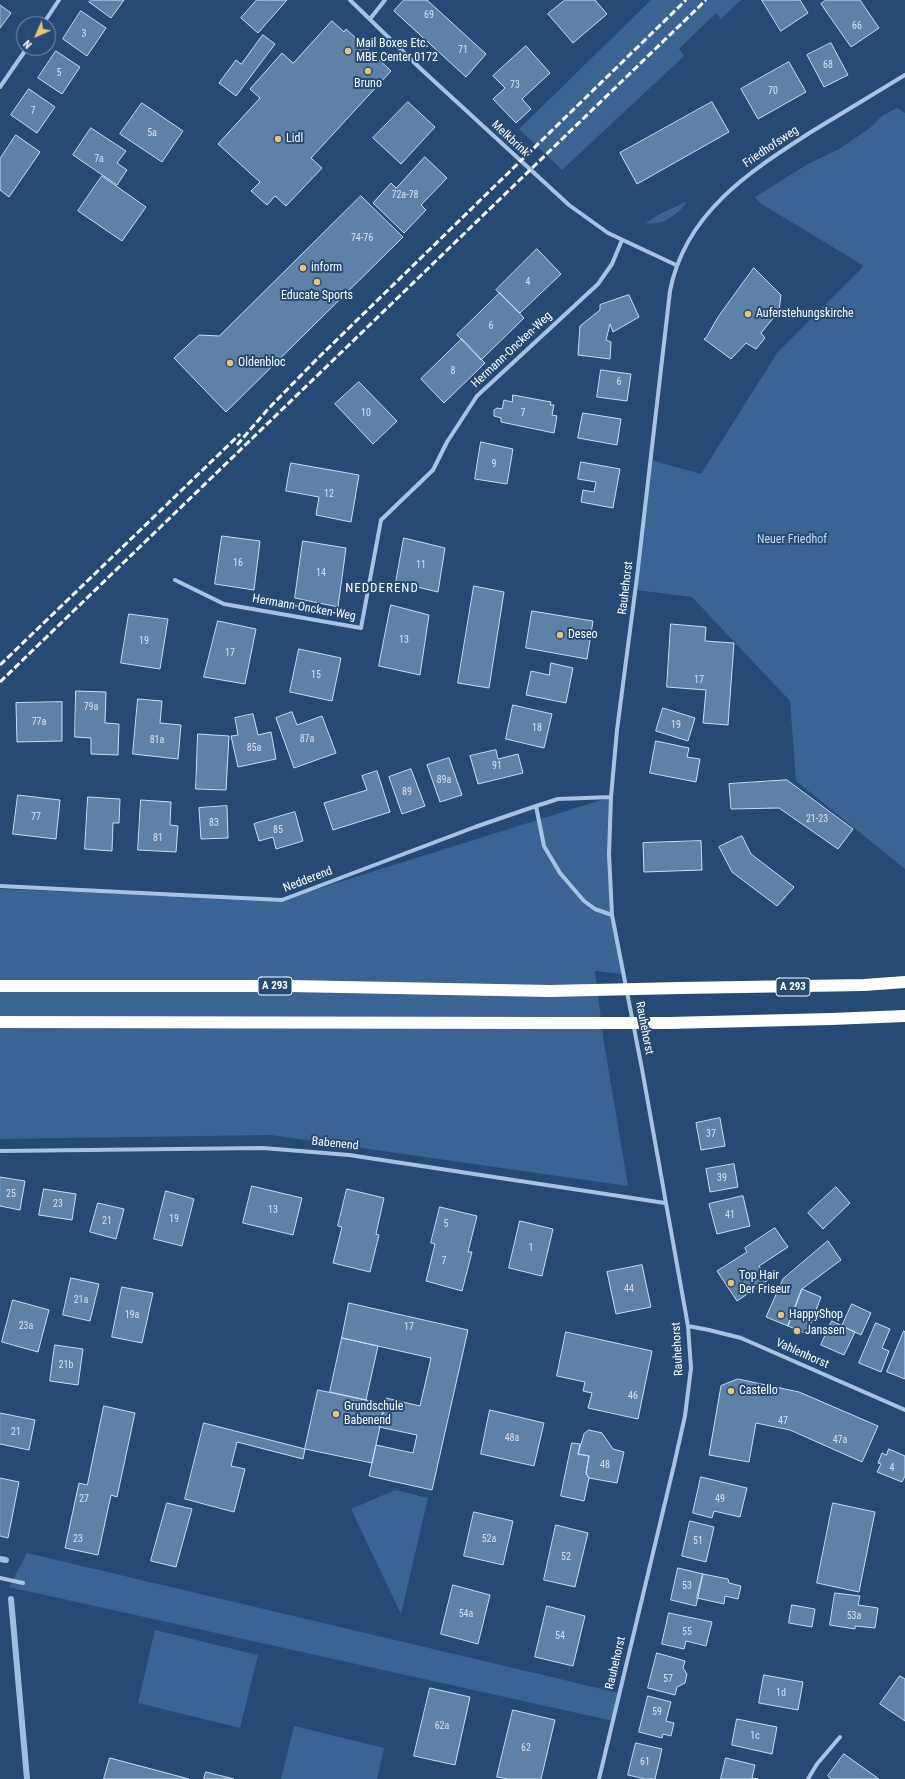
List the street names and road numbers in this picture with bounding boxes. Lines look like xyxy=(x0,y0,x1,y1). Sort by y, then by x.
street label: Melkbrink xyxy=(488,118,532,160)
street label: Friedhofsweg xyxy=(740,123,802,171)
street label: Hermann-Oncken-Weg xyxy=(469,309,555,391)
street label: Rauhehorst xyxy=(616,560,636,616)
street label: Hermann-Oncken-Weg xyxy=(251,592,357,624)
street label: Nedderend xyxy=(281,864,335,896)
road number: A 293 xyxy=(258,977,292,995)
road number: A 293 xyxy=(776,978,810,996)
street label: Rauhehorst xyxy=(632,1000,656,1056)
street label: Babenend xyxy=(311,1134,359,1154)
street label: Rauhehorst xyxy=(669,1322,687,1376)
street label: Vahlenhorst xyxy=(773,1336,831,1372)
street label: Rauhehorst xyxy=(603,1635,629,1691)

